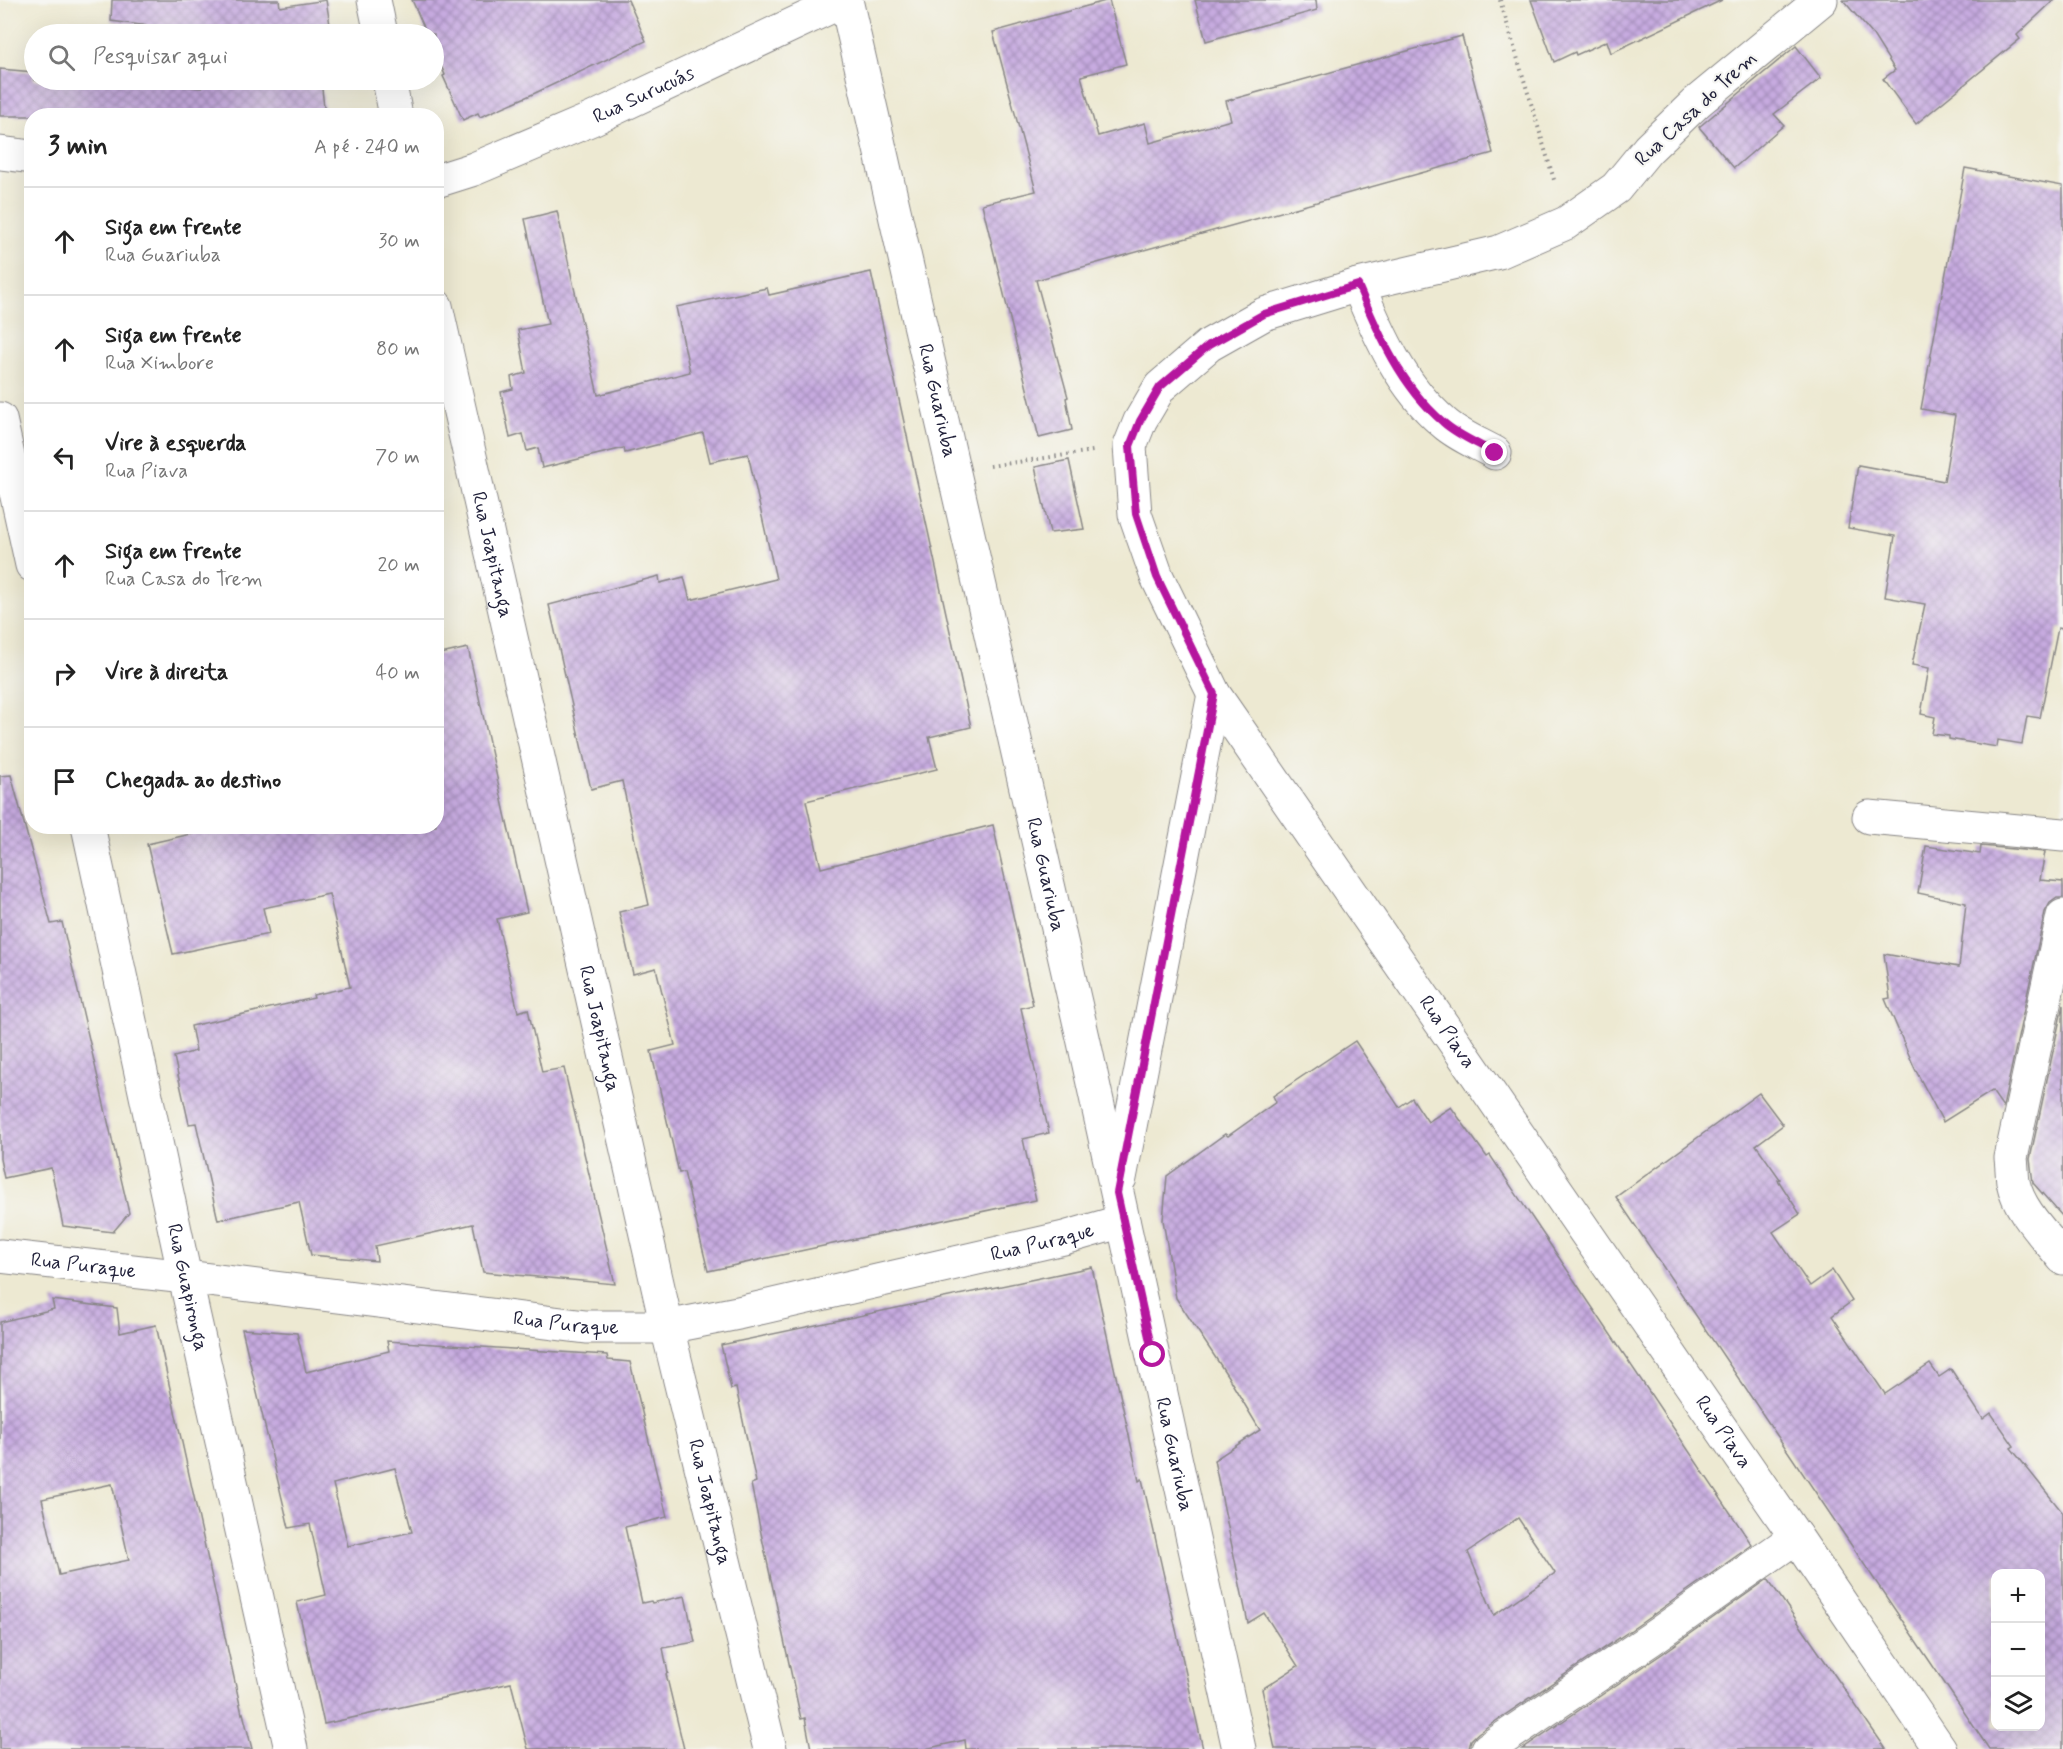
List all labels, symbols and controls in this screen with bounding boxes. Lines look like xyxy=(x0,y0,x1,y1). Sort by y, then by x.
search box xyxy=(24,24,444,90)
icon: search xyxy=(45,41,78,74)
text: Pesquisar aqui xyxy=(93,43,228,71)
street label: Rua Casa do Trem xyxy=(1629,45,1763,173)
street label: Rua Surucuás xyxy=(588,59,699,130)
text: 3 min xyxy=(48,130,108,164)
text: A pé · 240 m xyxy=(314,134,420,161)
text: Siga em frente xyxy=(105,214,242,242)
icon: ahead xyxy=(48,225,81,258)
text: 30 m xyxy=(378,228,420,255)
text: Rua Guariuba xyxy=(105,242,221,269)
text: Siga em frente xyxy=(105,322,242,350)
icon: ahead xyxy=(48,333,81,366)
text: 80 m xyxy=(376,336,420,363)
street label: Rua Guariuba xyxy=(911,341,964,460)
text: Rua Ximbore xyxy=(105,350,214,377)
text: Vire à esquerda xyxy=(105,430,246,458)
route end xyxy=(1481,439,1507,465)
icon: left xyxy=(48,441,81,474)
text: 70 m xyxy=(375,444,420,471)
text: Rua Piava xyxy=(105,458,188,485)
street label: Rua Joapitanga xyxy=(465,489,520,620)
text: Siga em frente xyxy=(105,538,242,566)
icon: ahead xyxy=(48,549,81,582)
text: 20 m xyxy=(377,552,420,579)
text: Rua Casa do Trem xyxy=(105,566,263,593)
icon: right xyxy=(48,657,81,690)
text: Vire à direita xyxy=(105,659,228,687)
text: 40 m xyxy=(376,660,420,687)
icon: arrive xyxy=(48,765,81,798)
text: Chegada ao destino xyxy=(105,767,281,795)
street label: Rua Guariuba xyxy=(1020,815,1072,934)
street label: Rua Joapitanga xyxy=(572,963,627,1094)
street label: Rua Piava xyxy=(1413,990,1482,1074)
street label: Rua Puraque xyxy=(988,1217,1097,1268)
street label: Rua Guapironga xyxy=(160,1221,215,1354)
street label: Rua Puraque xyxy=(29,1246,138,1285)
street label: Rua Puraque xyxy=(512,1305,619,1341)
route start xyxy=(1139,1341,1165,1367)
street label: Rua Piava xyxy=(1689,1390,1758,1474)
street label: Rua Guariuba xyxy=(1149,1395,1200,1514)
street label: Rua Joapitanga xyxy=(681,1436,738,1568)
map controls xyxy=(1991,1569,2045,1731)
button: + xyxy=(1991,1569,2045,1623)
button: − xyxy=(1991,1623,2045,1677)
button: layers xyxy=(1991,1677,2045,1731)

